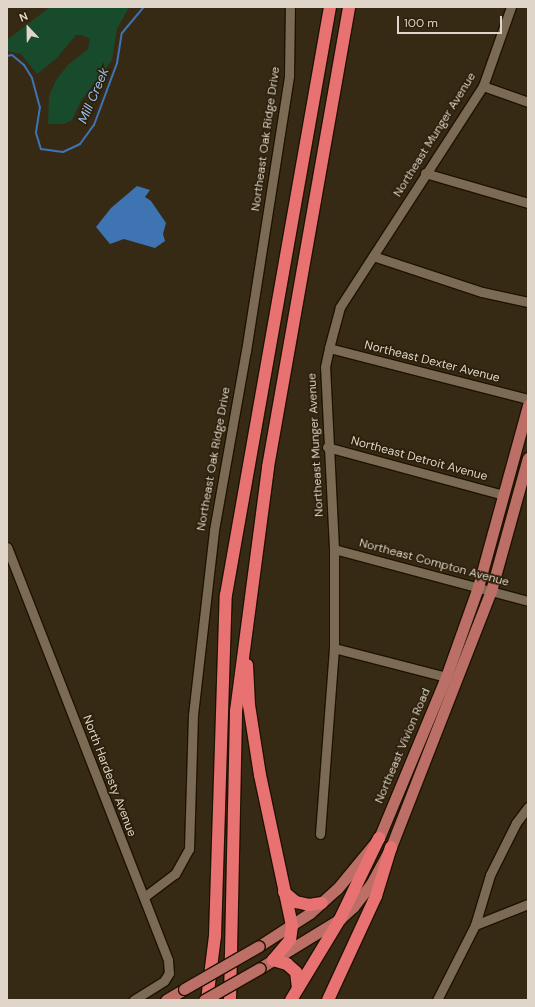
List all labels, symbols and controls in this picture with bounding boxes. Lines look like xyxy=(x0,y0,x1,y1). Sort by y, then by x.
north arrow xyxy=(8,8,48,48)
scale bar xyxy=(399,8,504,34)
text: N xyxy=(17,9,30,25)
text: 100 m xyxy=(404,15,438,31)
water label: Mill Creek xyxy=(75,66,113,126)
street label: Northeast Oak Ridge Drive xyxy=(249,66,283,212)
street label: Northeast Munger Avenue xyxy=(391,70,479,200)
street label: Northeast Dexter Avenue xyxy=(363,338,501,386)
street label: Northeast Munger Avenue xyxy=(305,373,327,517)
street label: Northeast Oak Ridge Drive xyxy=(194,386,234,532)
street label: Northeast Detroit Avenue xyxy=(349,434,489,484)
street label: Northeast Compton Avenue xyxy=(357,536,511,590)
street label: Northeast Vivion Road xyxy=(372,686,434,806)
street label: North Hardesty Avenue xyxy=(79,713,139,839)

